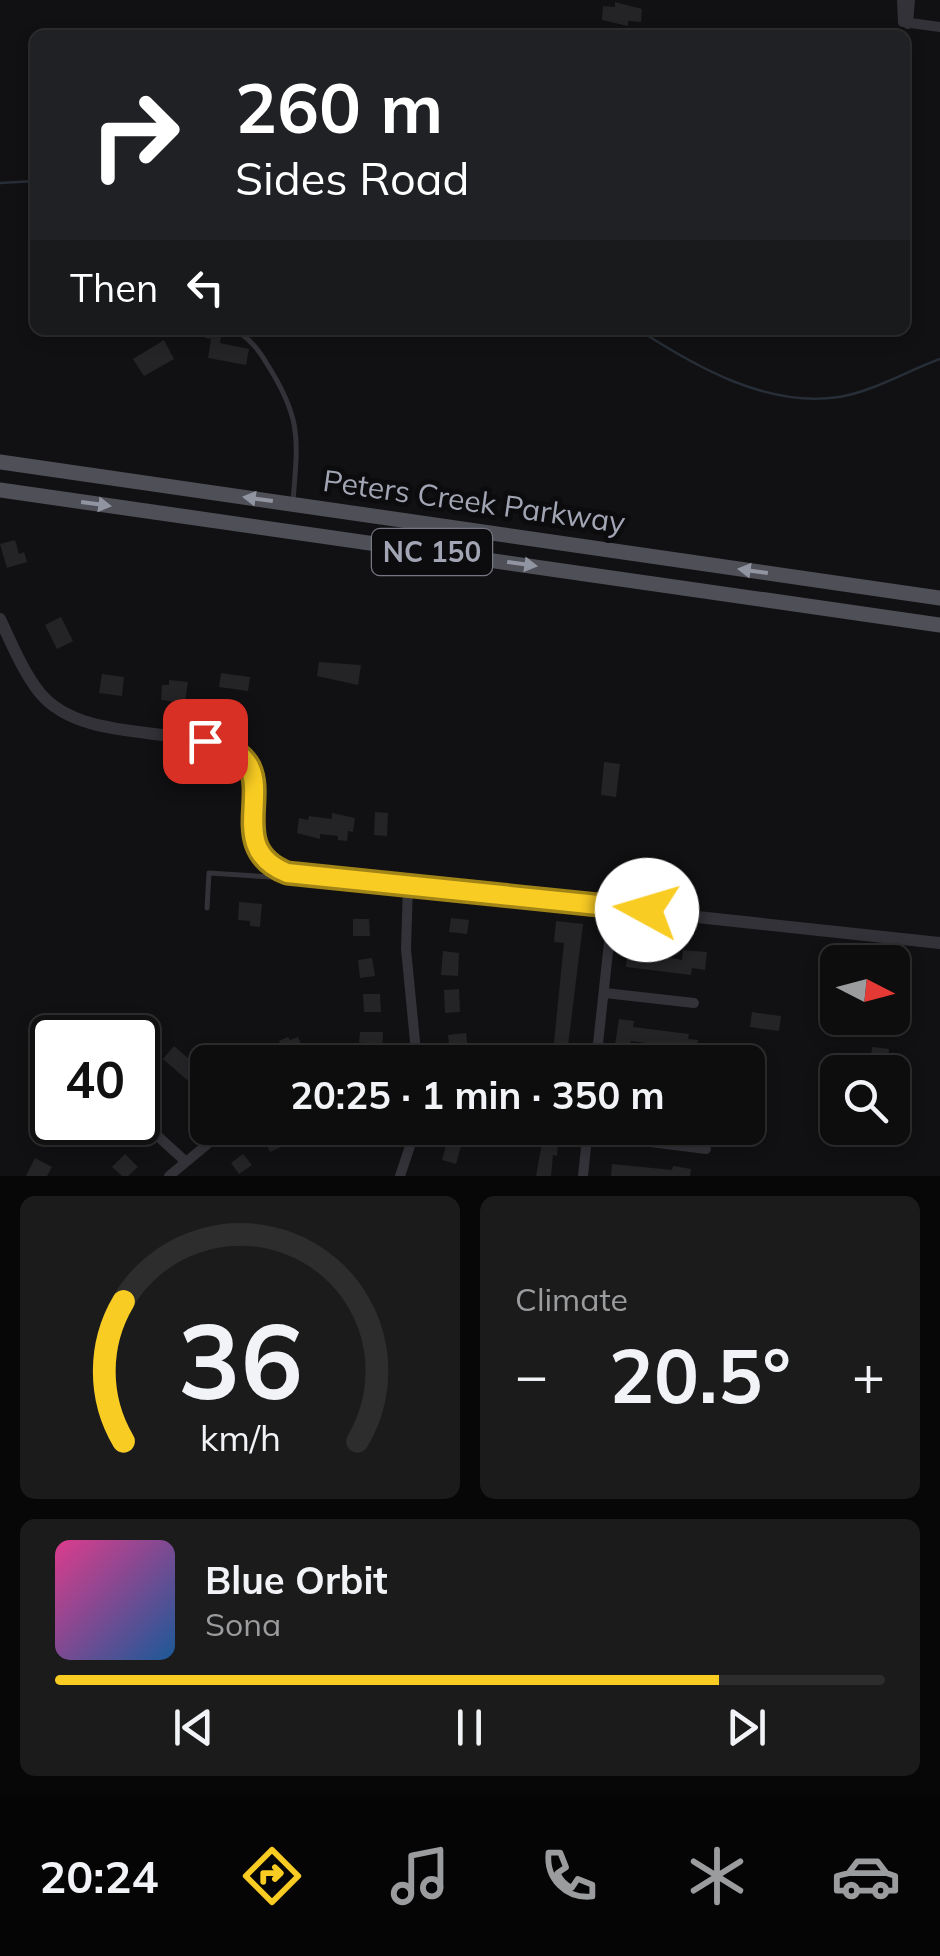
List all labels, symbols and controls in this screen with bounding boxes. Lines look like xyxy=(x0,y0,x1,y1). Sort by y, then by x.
text: 260 m xyxy=(235,63,443,151)
icon: right xyxy=(70,70,200,200)
text: Sides Road xyxy=(235,150,470,206)
icon: left xyxy=(178,260,233,315)
text: Then xyxy=(70,264,158,312)
street label: Peters Creek Parkway xyxy=(321,461,628,541)
one-way arrow xyxy=(242,490,274,506)
one-way arrow xyxy=(81,497,113,513)
road number: NC 150 xyxy=(372,529,492,575)
one-way arrow xyxy=(507,557,539,573)
one-way arrow xyxy=(737,563,768,578)
pin xyxy=(163,699,248,784)
icon: arrive xyxy=(178,714,233,769)
position arrow xyxy=(595,858,699,962)
north arrow xyxy=(820,945,910,1035)
map controls xyxy=(820,945,910,1145)
speed limit sign: 40 xyxy=(30,1015,160,1145)
button: search xyxy=(820,1055,910,1145)
text: 20:25 · 1 min · 350 m xyxy=(290,1071,665,1119)
text: Climate xyxy=(515,1279,628,1319)
text: 36 xyxy=(178,1294,302,1425)
text: 20.5° xyxy=(609,1328,791,1422)
text: − xyxy=(515,1340,548,1409)
text: + xyxy=(852,1340,885,1409)
text: km/h xyxy=(200,1415,280,1460)
text: Blue Orbit xyxy=(205,1556,388,1604)
text: Sona xyxy=(205,1604,281,1644)
icon: previous xyxy=(166,1700,221,1755)
icon: pause xyxy=(442,1700,497,1755)
icon: next xyxy=(719,1700,774,1755)
icon: directions xyxy=(237,1841,307,1911)
icon: music xyxy=(385,1841,455,1911)
icon: phone xyxy=(534,1841,604,1911)
icon: climate xyxy=(682,1841,752,1911)
icon: car xyxy=(831,1841,901,1911)
text: 20:24 xyxy=(39,1848,158,1904)

